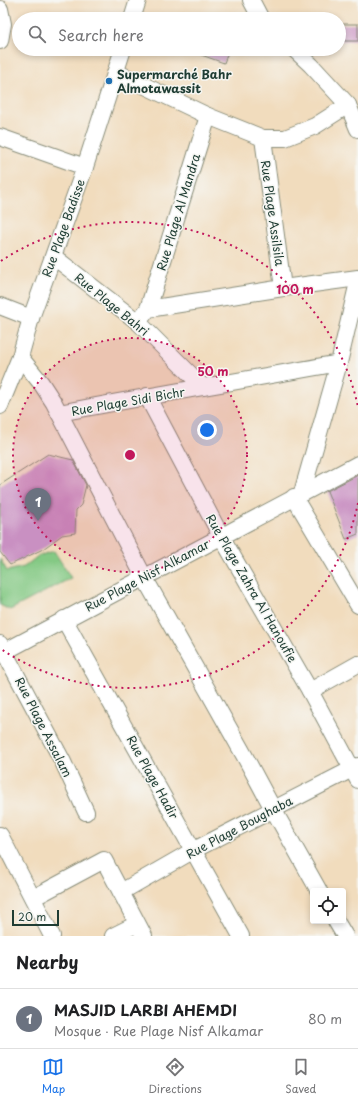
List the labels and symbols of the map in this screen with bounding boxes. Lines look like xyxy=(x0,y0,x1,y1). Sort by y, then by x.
place label: Supermarché Bahr Almotawassit xyxy=(117,65,232,97)
marker: Supermarché Bahr Almotawassit xyxy=(104,76,114,86)
street label: Rue Plage Al Mandra xyxy=(152,151,204,273)
street label: Rue Plage Assilsila xyxy=(257,159,289,267)
street label: Rue Plage Badisse xyxy=(37,177,89,279)
street label: Rue Plage Bahri xyxy=(71,268,153,340)
text: 100 m xyxy=(276,280,314,298)
text: 50 m xyxy=(197,362,229,380)
street label: Rue Plage Sidi Bichr xyxy=(70,382,187,420)
your location xyxy=(197,420,217,440)
centre of rings xyxy=(123,448,137,462)
pin: 1 xyxy=(25,488,51,521)
street label: Rue Plage Zahra Al Hanoufie xyxy=(202,511,302,665)
street label: Rue Plage Nisf Alkamar xyxy=(81,534,213,616)
street label: Rue Plage Assalam xyxy=(11,674,77,780)
street label: Rue Plage Hadir xyxy=(123,732,184,822)
street label: Rue Plage Boughaba xyxy=(183,791,296,863)
scale bar xyxy=(12,908,59,927)

